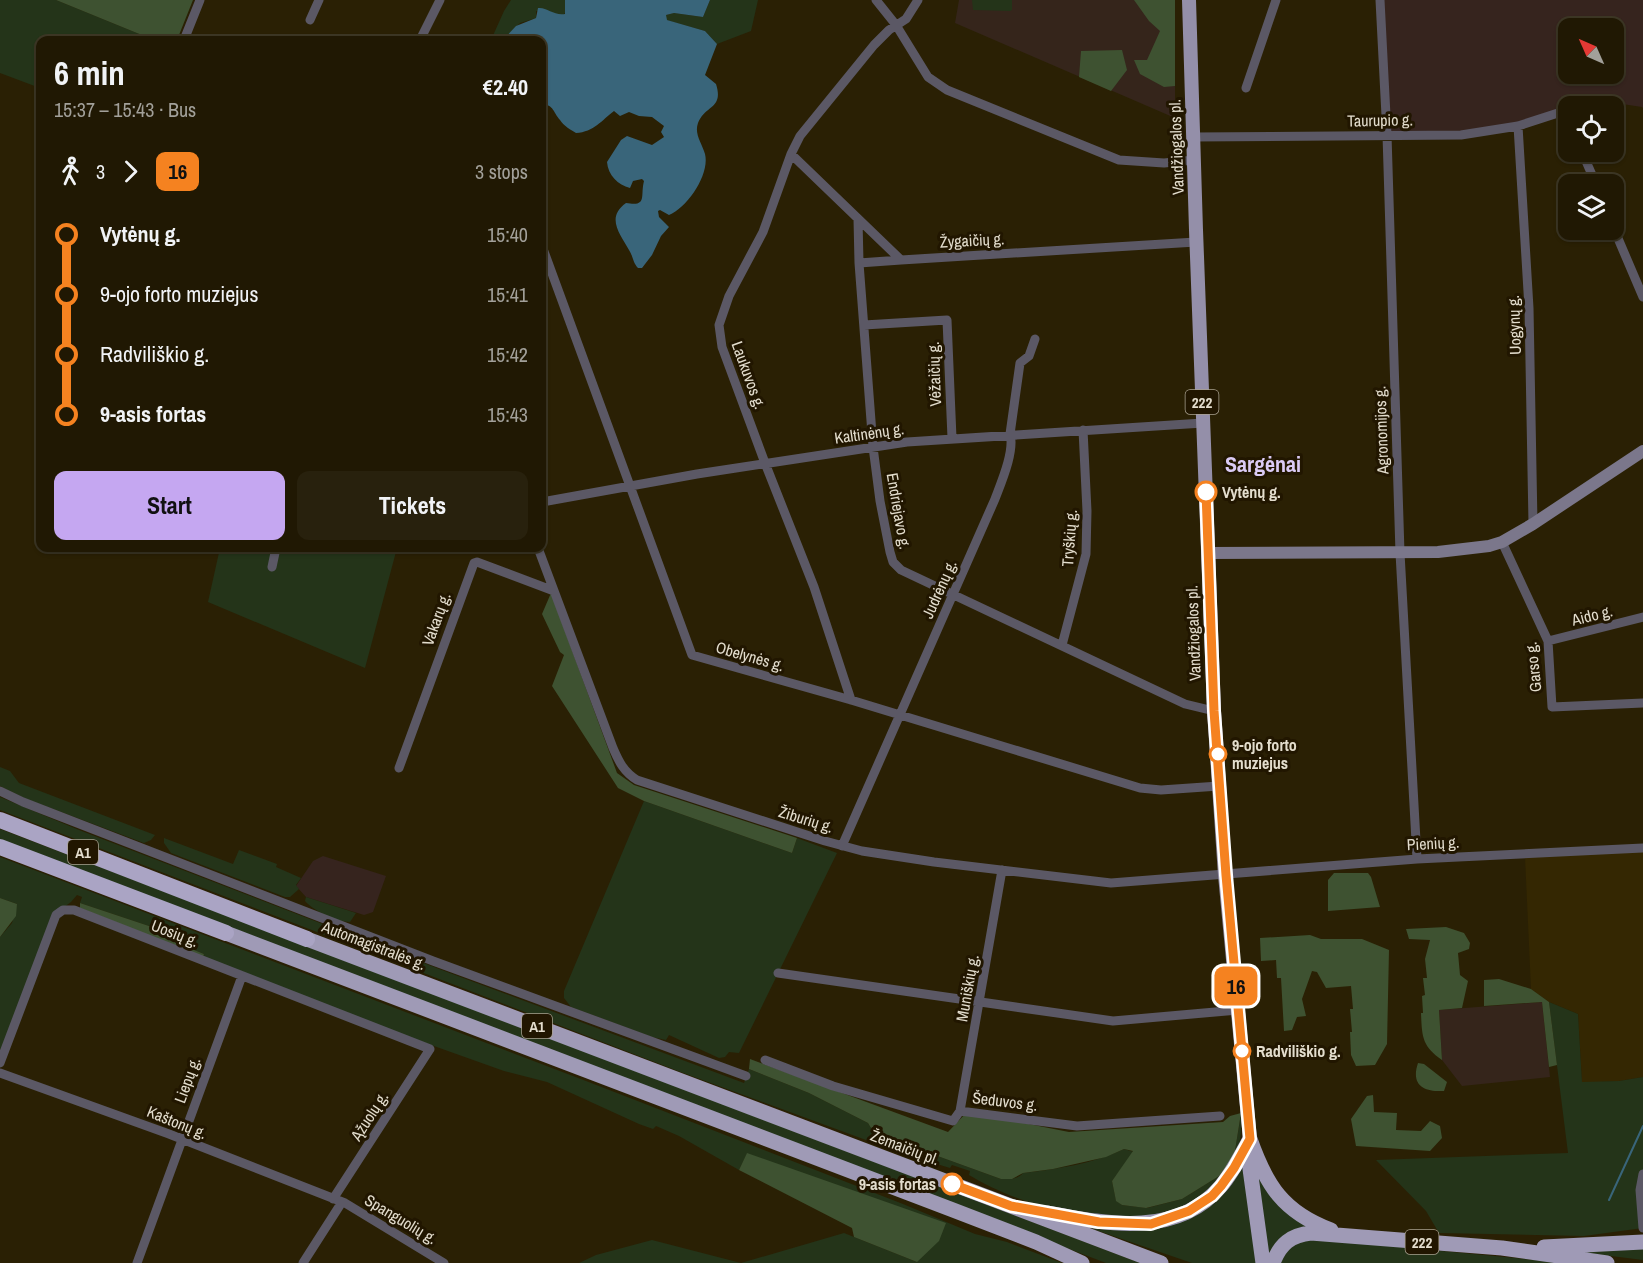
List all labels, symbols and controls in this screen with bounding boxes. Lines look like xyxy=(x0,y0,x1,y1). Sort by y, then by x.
north arrow xyxy=(1558,18,1624,84)
map controls xyxy=(1558,18,1624,240)
text: 6 min xyxy=(54,51,125,95)
text: €2.40 xyxy=(483,72,528,102)
text: 15:37 – 15:43 · Bus xyxy=(54,96,196,123)
button: locate xyxy=(1558,96,1624,162)
street label: Vandžiogalos pl. xyxy=(1163,99,1189,195)
street label: Taurupio g. xyxy=(1347,108,1413,132)
icon: walk xyxy=(54,155,87,188)
icon: forward xyxy=(114,155,147,188)
text: 16 xyxy=(168,157,187,186)
text: 3 xyxy=(96,158,105,185)
text: 3 stops xyxy=(475,158,528,185)
button: layers xyxy=(1558,174,1624,240)
text: Vytėnų g. xyxy=(100,219,181,249)
text: 15:40 xyxy=(487,221,528,248)
street label: Žygaičių g. xyxy=(939,227,1005,253)
text: 9-ojo forto muziejus xyxy=(100,279,258,309)
text: 15:41 xyxy=(487,281,528,308)
street label: Uogynų g. xyxy=(1502,295,1526,355)
street label: Laukuvos g. xyxy=(727,338,771,412)
text: Radviliškio g. xyxy=(100,339,209,369)
text: 15:42 xyxy=(487,341,528,368)
street label: Vėžaičių g. xyxy=(922,341,946,407)
street label: Agronomijos g. xyxy=(1368,386,1394,475)
road number: 222 xyxy=(1186,390,1218,414)
text: 9-asis fortas xyxy=(100,399,206,429)
text: 15:43 xyxy=(487,401,528,428)
street label: Kaltinėnų g. xyxy=(833,417,905,449)
district label: Sargėnai xyxy=(1225,449,1301,479)
button: Start xyxy=(54,471,285,540)
button: Tickets xyxy=(297,471,528,540)
street label: Endriejavo g. xyxy=(881,471,917,551)
marker: Vytėnų g. xyxy=(1195,481,1217,503)
place label: Vytėnų g. xyxy=(1222,481,1281,503)
street label: Tryškių g. xyxy=(1056,509,1082,567)
street label: Judrėnų g. xyxy=(916,556,962,622)
street label: Vandžiogalos pl. xyxy=(1180,585,1206,681)
street label: Vakarų g. xyxy=(416,589,456,649)
street label: Aido g. xyxy=(1568,599,1615,631)
street label: Obelynės g. xyxy=(713,636,787,676)
street label: Garso g. xyxy=(1519,641,1547,693)
place label: 9-ojo forto muziejus xyxy=(1232,734,1297,774)
marker: 9-ojo forto muziejus xyxy=(1209,745,1227,763)
street label: Žiburių g. xyxy=(776,800,836,838)
street label: Pienių g. xyxy=(1406,831,1460,855)
road number: A1 xyxy=(68,840,98,864)
street label: Uosių g. xyxy=(148,914,202,952)
street label: Automagistralės g. xyxy=(318,915,429,975)
street label: Muniškių g. xyxy=(950,953,984,1023)
line badge: 16 xyxy=(1209,966,1263,1006)
text: 16 xyxy=(1226,972,1246,1001)
road number: A1 xyxy=(522,1014,552,1038)
place label: Radviliškio g. xyxy=(1256,1040,1341,1062)
marker: Radviliškio g. xyxy=(1233,1042,1251,1060)
street label: Liepų g. xyxy=(169,1054,205,1106)
street label: Šeduvos g. xyxy=(971,1086,1039,1116)
street label: Ąžuolų g. xyxy=(344,1087,393,1146)
street label: Kaštonų g. xyxy=(144,1100,210,1144)
street label: Žemaičių pl. xyxy=(867,1124,943,1170)
place label: 9-asis fortas xyxy=(859,1173,936,1195)
marker: 9-asis fortas xyxy=(941,1173,963,1195)
street label: Spanguolių g. xyxy=(361,1189,441,1249)
road number: 222 xyxy=(1406,1230,1438,1254)

